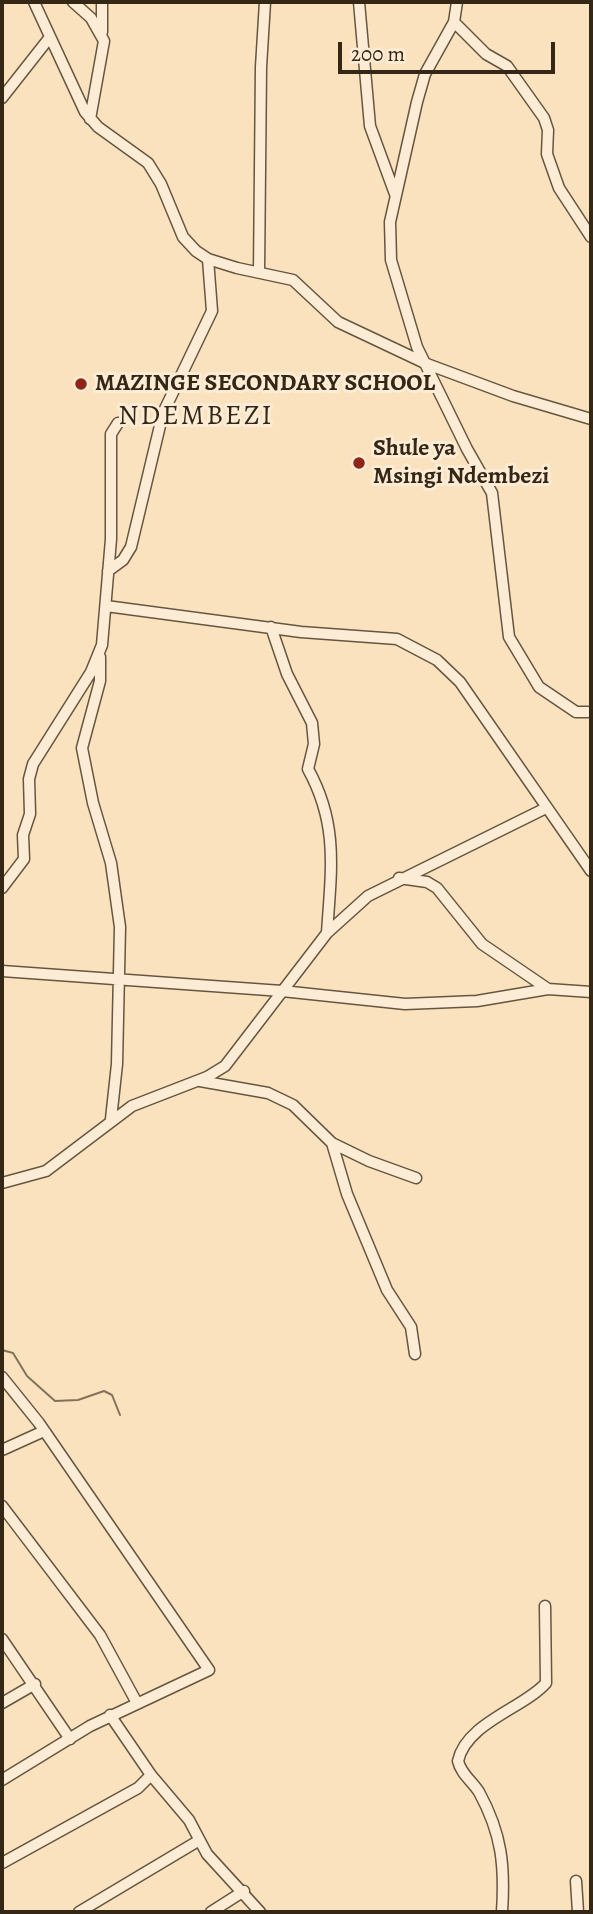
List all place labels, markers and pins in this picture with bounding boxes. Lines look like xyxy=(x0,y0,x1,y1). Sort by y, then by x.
place label: MAZINGE SECONDARY SCHOOL xyxy=(95,370,435,398)
marker: MAZINGE SECONDARY SCHOOL xyxy=(73,376,89,392)
place label: Shule ya Msingi Ndembezi xyxy=(373,435,549,491)
marker: Shule ya Msingi Ndembezi xyxy=(351,455,367,471)

